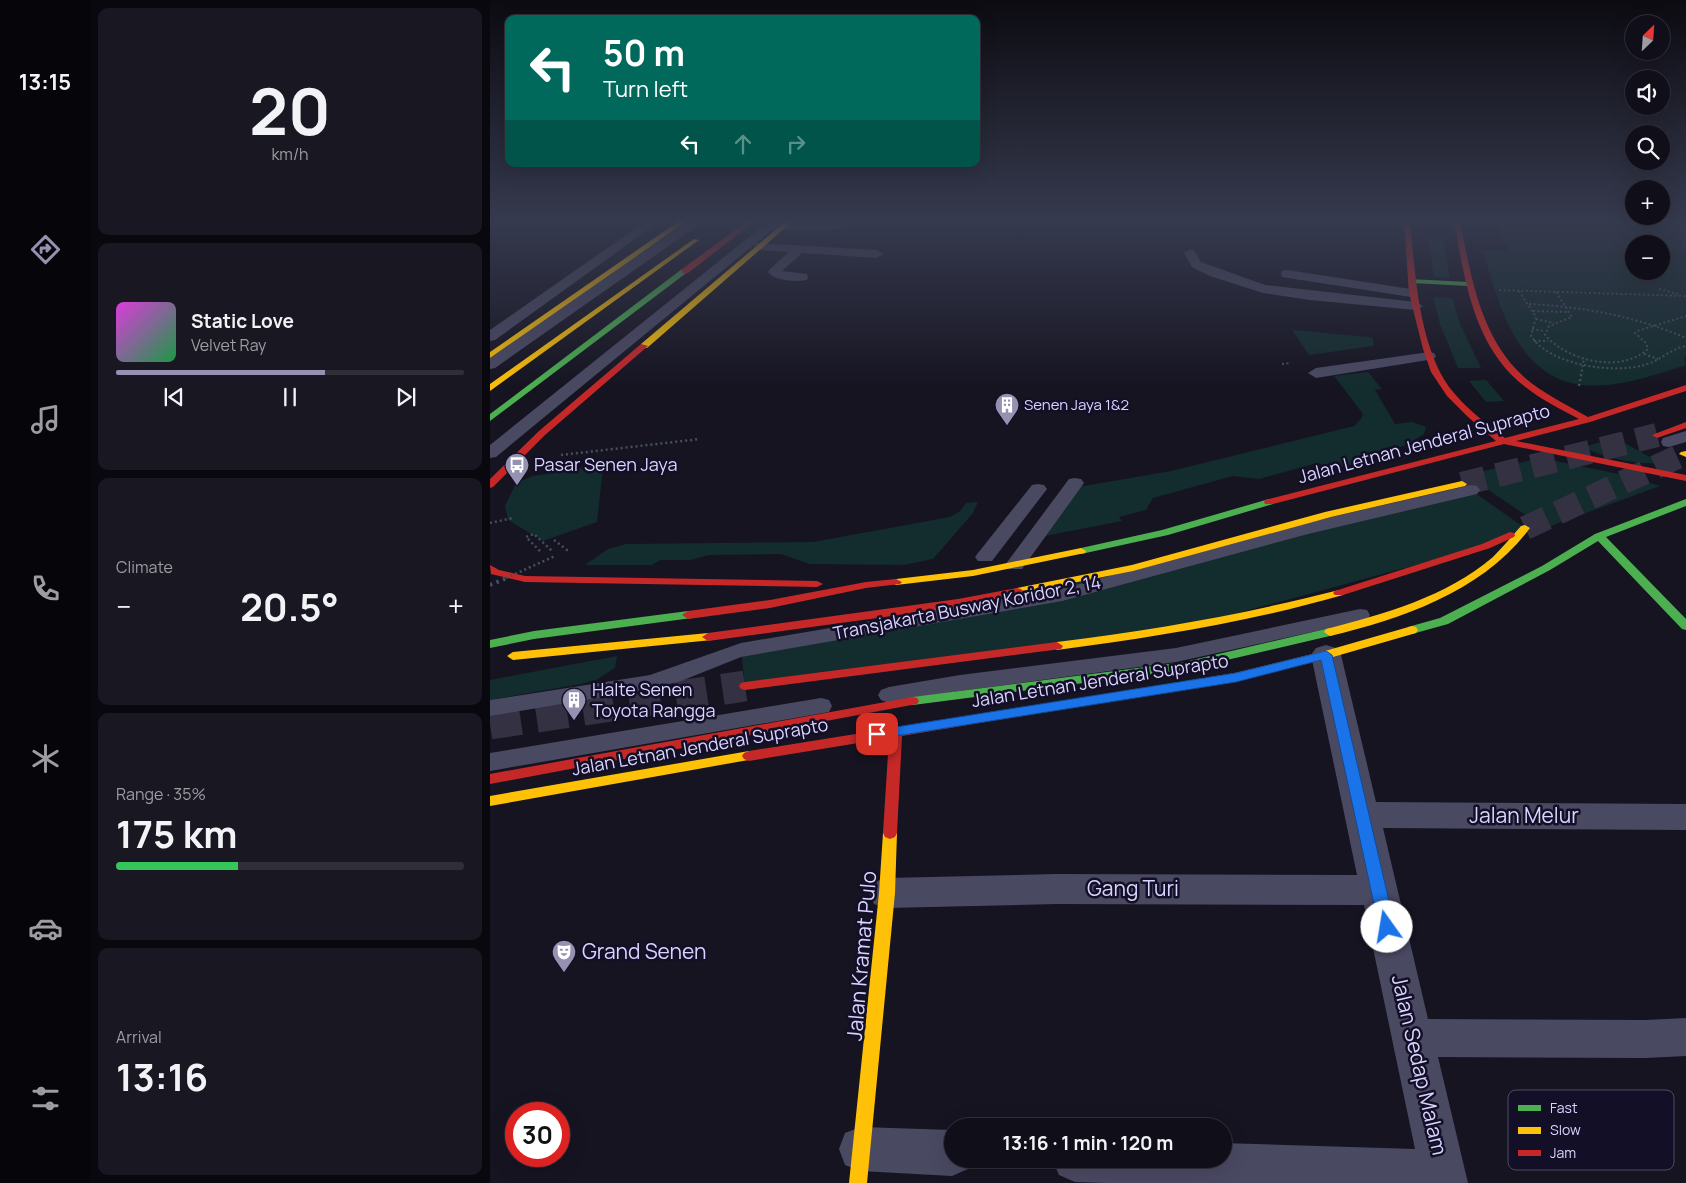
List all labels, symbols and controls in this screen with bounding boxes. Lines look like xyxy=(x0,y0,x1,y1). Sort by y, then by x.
north arrow xyxy=(1625,15,1670,60)
map controls xyxy=(1625,15,1670,280)
text: 50 m xyxy=(603,29,685,77)
icon: left xyxy=(520,35,585,100)
text: 20 xyxy=(249,66,331,155)
text: 13:15 xyxy=(19,67,71,97)
button: sound xyxy=(1625,70,1670,115)
text: Turn left xyxy=(603,74,688,104)
button: search xyxy=(1625,125,1670,170)
icon: left xyxy=(676,130,704,158)
icon: ahead xyxy=(729,130,757,158)
icon: right xyxy=(782,130,810,158)
text: km/h xyxy=(271,143,309,165)
button: + xyxy=(1625,180,1670,225)
icon: directions xyxy=(28,232,63,267)
button: − xyxy=(1625,235,1670,280)
text: Static Love xyxy=(191,308,294,334)
text: Velvet Ray xyxy=(191,334,267,356)
icon: previous xyxy=(160,383,188,411)
icon: pause xyxy=(276,383,304,411)
icon: next xyxy=(392,383,420,411)
building icon: Senen Jaya 1&2 xyxy=(994,392,1020,426)
place label: Senen Jaya 1&2 xyxy=(1024,394,1129,415)
street label: Jalan Letnan Jenderal Suprapto xyxy=(1295,398,1552,488)
icon: music xyxy=(28,402,63,437)
bus stop icon: Pasar Senen Jaya xyxy=(504,452,530,486)
place label: Pasar Senen Jaya xyxy=(534,452,677,476)
text: Climate xyxy=(116,556,173,578)
street label: Transjakarta Busway Koridor 2, 14 xyxy=(831,569,1103,645)
icon: phone xyxy=(28,571,63,606)
text: 20.5° xyxy=(240,580,339,632)
text: − xyxy=(116,587,131,625)
text: + xyxy=(448,587,464,625)
street label: Jalan Letnan Jenderal Suprapto xyxy=(970,648,1230,712)
place label: Halte Senen Toyota Rangga xyxy=(592,677,716,722)
building icon: Halte Senen Toyota Rangga xyxy=(561,687,587,721)
street label: Jalan Letnan Jenderal Suprapto xyxy=(570,712,830,780)
pin xyxy=(856,713,898,755)
icon: arrive xyxy=(863,720,891,748)
icon: climate xyxy=(28,741,63,776)
text: Range · 35% xyxy=(116,783,206,805)
street label: Jalan Melur xyxy=(1469,801,1579,829)
text: 175 km xyxy=(116,807,237,859)
street label: Jalan Kramat Pulo xyxy=(840,870,882,1042)
street label: Gang Turi xyxy=(1087,874,1179,902)
position arrow xyxy=(1360,900,1412,952)
icon: car xyxy=(28,911,63,946)
place label: Grand Senen xyxy=(582,937,706,965)
theatre icon: Grand Senen xyxy=(551,939,577,973)
street label: Jalan Sedap Malam xyxy=(1386,972,1454,1158)
text: Arrival xyxy=(116,1026,162,1048)
text: 13:16 xyxy=(116,1050,208,1102)
icon: filters xyxy=(28,1081,63,1116)
legend xyxy=(1508,1090,1674,1170)
text: Fast xyxy=(1550,1098,1578,1117)
speed limit sign: 30 xyxy=(505,1102,570,1167)
text: Slow xyxy=(1550,1120,1581,1139)
text: 13:16 · 1 min · 120 m xyxy=(1003,1130,1173,1156)
text: Jam xyxy=(1550,1143,1576,1162)

